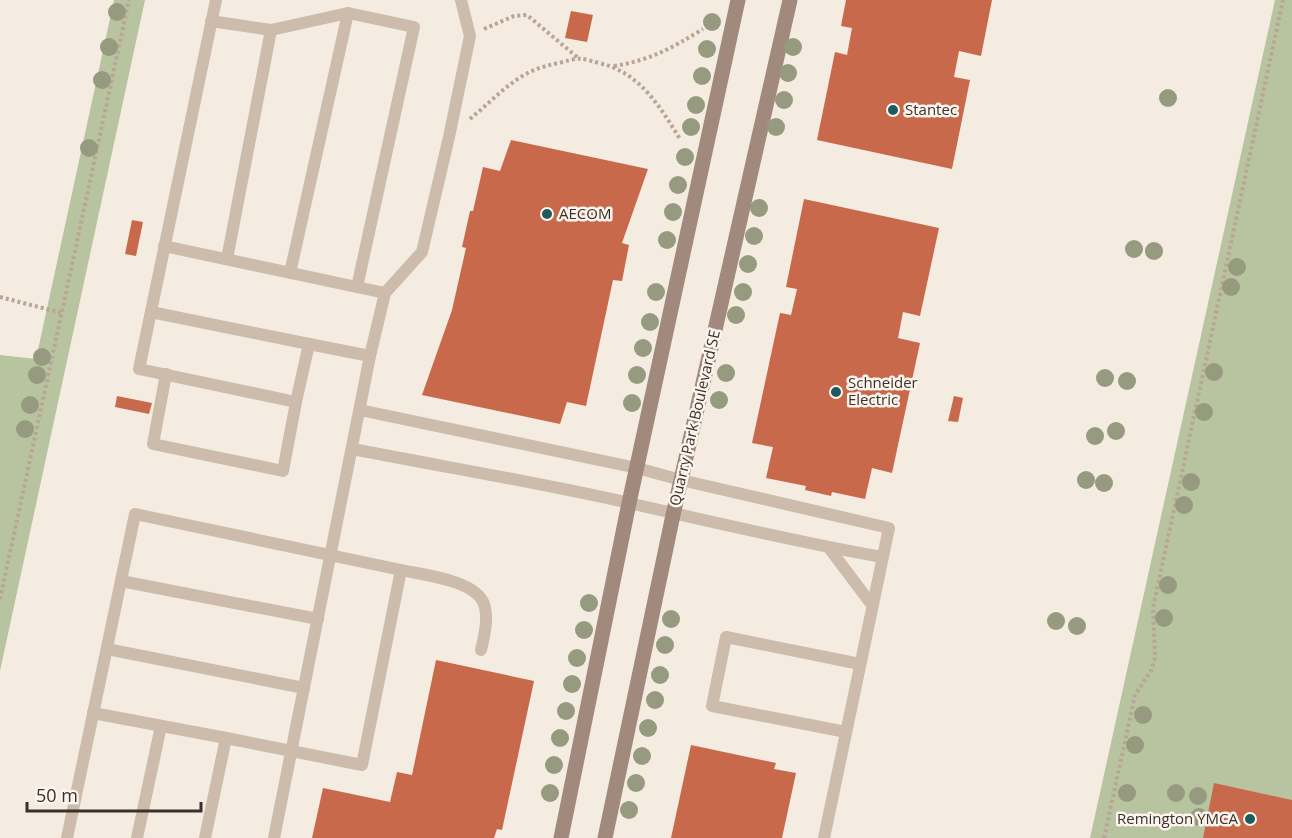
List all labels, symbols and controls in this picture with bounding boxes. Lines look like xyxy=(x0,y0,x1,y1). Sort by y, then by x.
place label: Stantec xyxy=(905,99,957,119)
marker: Stantec xyxy=(886,103,900,117)
place label: AECOM xyxy=(559,203,611,223)
marker: AECOM xyxy=(540,207,554,221)
street label: Quarry Park Boulevard SE xyxy=(664,328,724,508)
place label: Schneider Electric xyxy=(848,372,918,409)
marker: Schneider Electric xyxy=(829,385,843,399)
scale bar xyxy=(27,775,201,813)
text: 50 m xyxy=(36,783,78,807)
place label: Remington YMCA xyxy=(1117,808,1239,828)
marker: Remington YMCA xyxy=(1243,812,1257,826)

